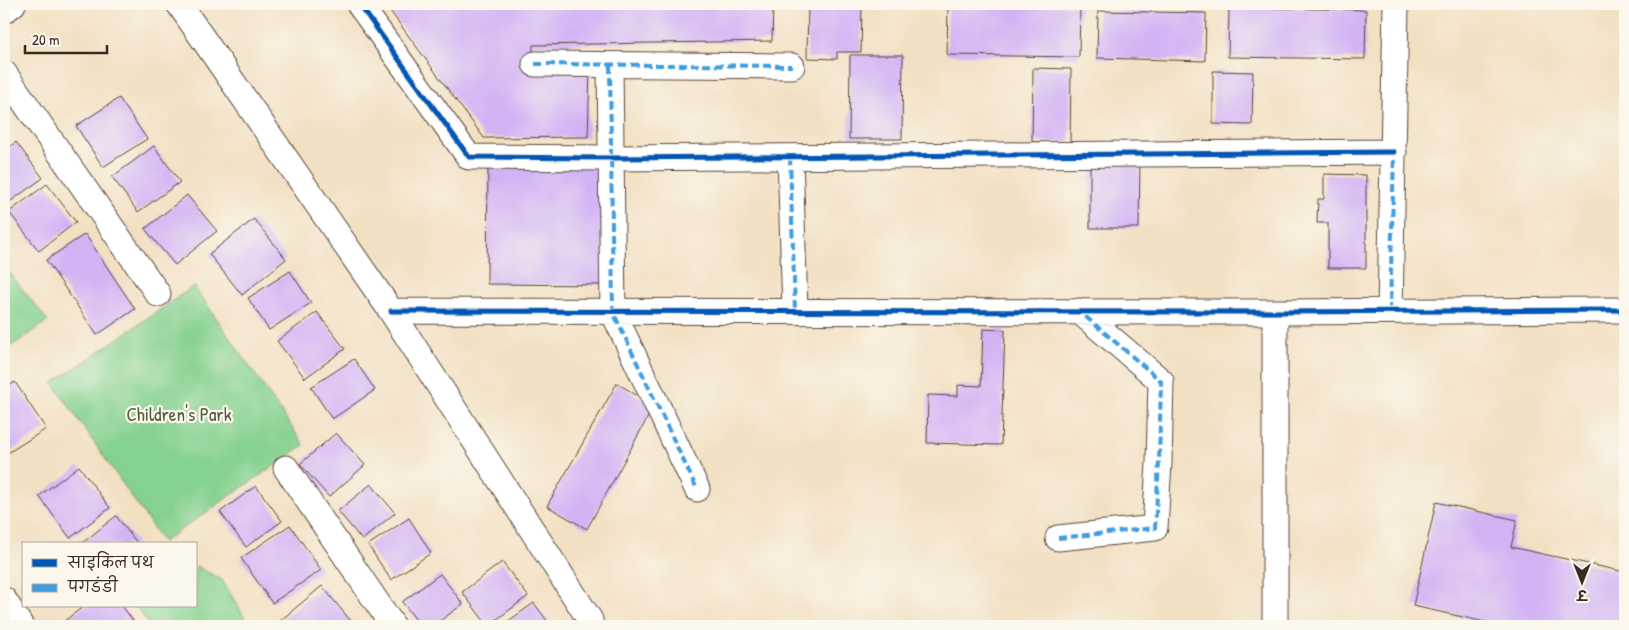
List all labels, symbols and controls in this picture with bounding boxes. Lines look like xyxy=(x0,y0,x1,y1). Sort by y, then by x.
scale bar xyxy=(25,22,108,54)
text: 20 m xyxy=(32,29,59,50)
park label: Children's Park xyxy=(126,401,232,427)
legend xyxy=(22,542,198,608)
text: साइकिल पथ xyxy=(67,551,155,573)
north arrow xyxy=(1556,558,1606,608)
text: पगडंडी xyxy=(67,575,118,597)
text: उ xyxy=(1576,586,1589,605)

